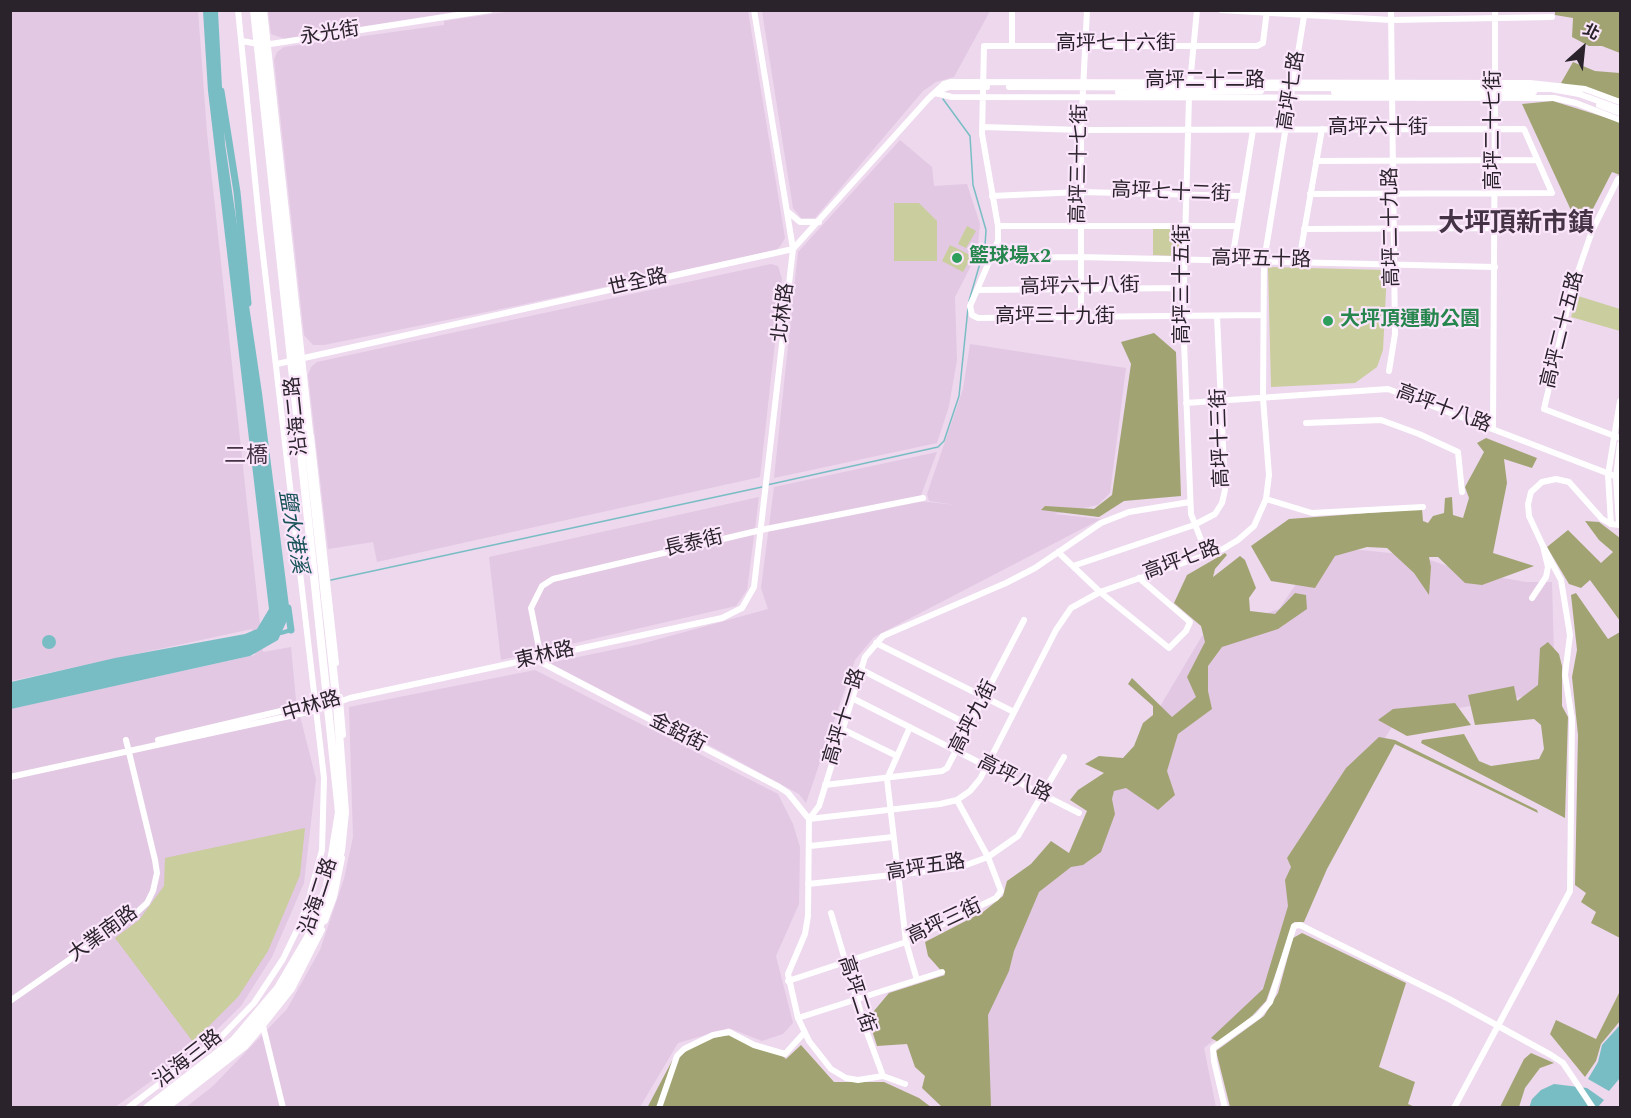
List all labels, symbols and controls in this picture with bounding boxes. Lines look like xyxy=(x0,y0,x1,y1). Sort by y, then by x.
street label: 永光街 xyxy=(298,18,362,52)
north arrow xyxy=(1553,18,1613,78)
text: 北 xyxy=(1579,18,1604,46)
street label: 高坪七十六街 xyxy=(1056,33,1176,57)
street label: 高坪七路 xyxy=(1275,50,1311,132)
street label: 高坪二十二路 xyxy=(1145,70,1265,94)
street label: 高坪二十七街 xyxy=(1483,70,1507,190)
street label: 高坪三十七街 xyxy=(1068,104,1094,224)
street label: 高坪六十街 xyxy=(1328,117,1428,141)
street label: 高坪二十九路 xyxy=(1380,167,1406,287)
street label: 高坪七十二街 xyxy=(1111,180,1231,208)
district label: 大坪頂新市鎮 xyxy=(1438,210,1594,242)
street label: 高坪三十五街 xyxy=(1172,224,1196,344)
place label: 籃球場x2 xyxy=(969,246,1051,270)
street label: 高坪五十路 xyxy=(1211,248,1311,274)
marker: 籃球場x2 xyxy=(950,251,964,265)
street label: 世全路 xyxy=(606,266,670,302)
street label: 高坪二十五路 xyxy=(1538,269,1590,391)
street label: 高坪六十八街 xyxy=(1020,275,1140,301)
street label: 北林路 xyxy=(769,282,801,344)
street label: 高坪三十九街 xyxy=(995,306,1115,330)
place label: 大坪頂運動公園 xyxy=(1340,309,1480,333)
marker: 大坪頂運動公園 xyxy=(1321,314,1335,328)
street label: 沿海二路 xyxy=(282,375,314,457)
street label: 高坪十八路 xyxy=(1392,381,1494,439)
street label: 高坪十三街 xyxy=(1208,388,1236,488)
district label: 二橋 xyxy=(224,445,268,471)
water label: 鹽水港溪 xyxy=(271,488,311,576)
street label: 長泰街 xyxy=(662,527,726,563)
street label: 高坪七路 xyxy=(1140,537,1224,587)
street label: 東林路 xyxy=(513,639,577,675)
street label: 高坪十一路 xyxy=(820,666,872,768)
street label: 高坪九街 xyxy=(946,677,1004,759)
street label: 中林路 xyxy=(280,688,344,728)
street label: 金鋁街 xyxy=(645,710,709,758)
street label: 高坪八路 xyxy=(973,751,1055,809)
street label: 高坪五路 xyxy=(885,851,967,887)
street label: 沿海二路 xyxy=(296,855,344,939)
street label: 高坪三街 xyxy=(904,895,986,951)
street label: 大業南路 xyxy=(65,902,143,968)
street label: 高坪二街 xyxy=(831,953,879,1037)
street label: 沿海三路 xyxy=(150,1026,228,1094)

